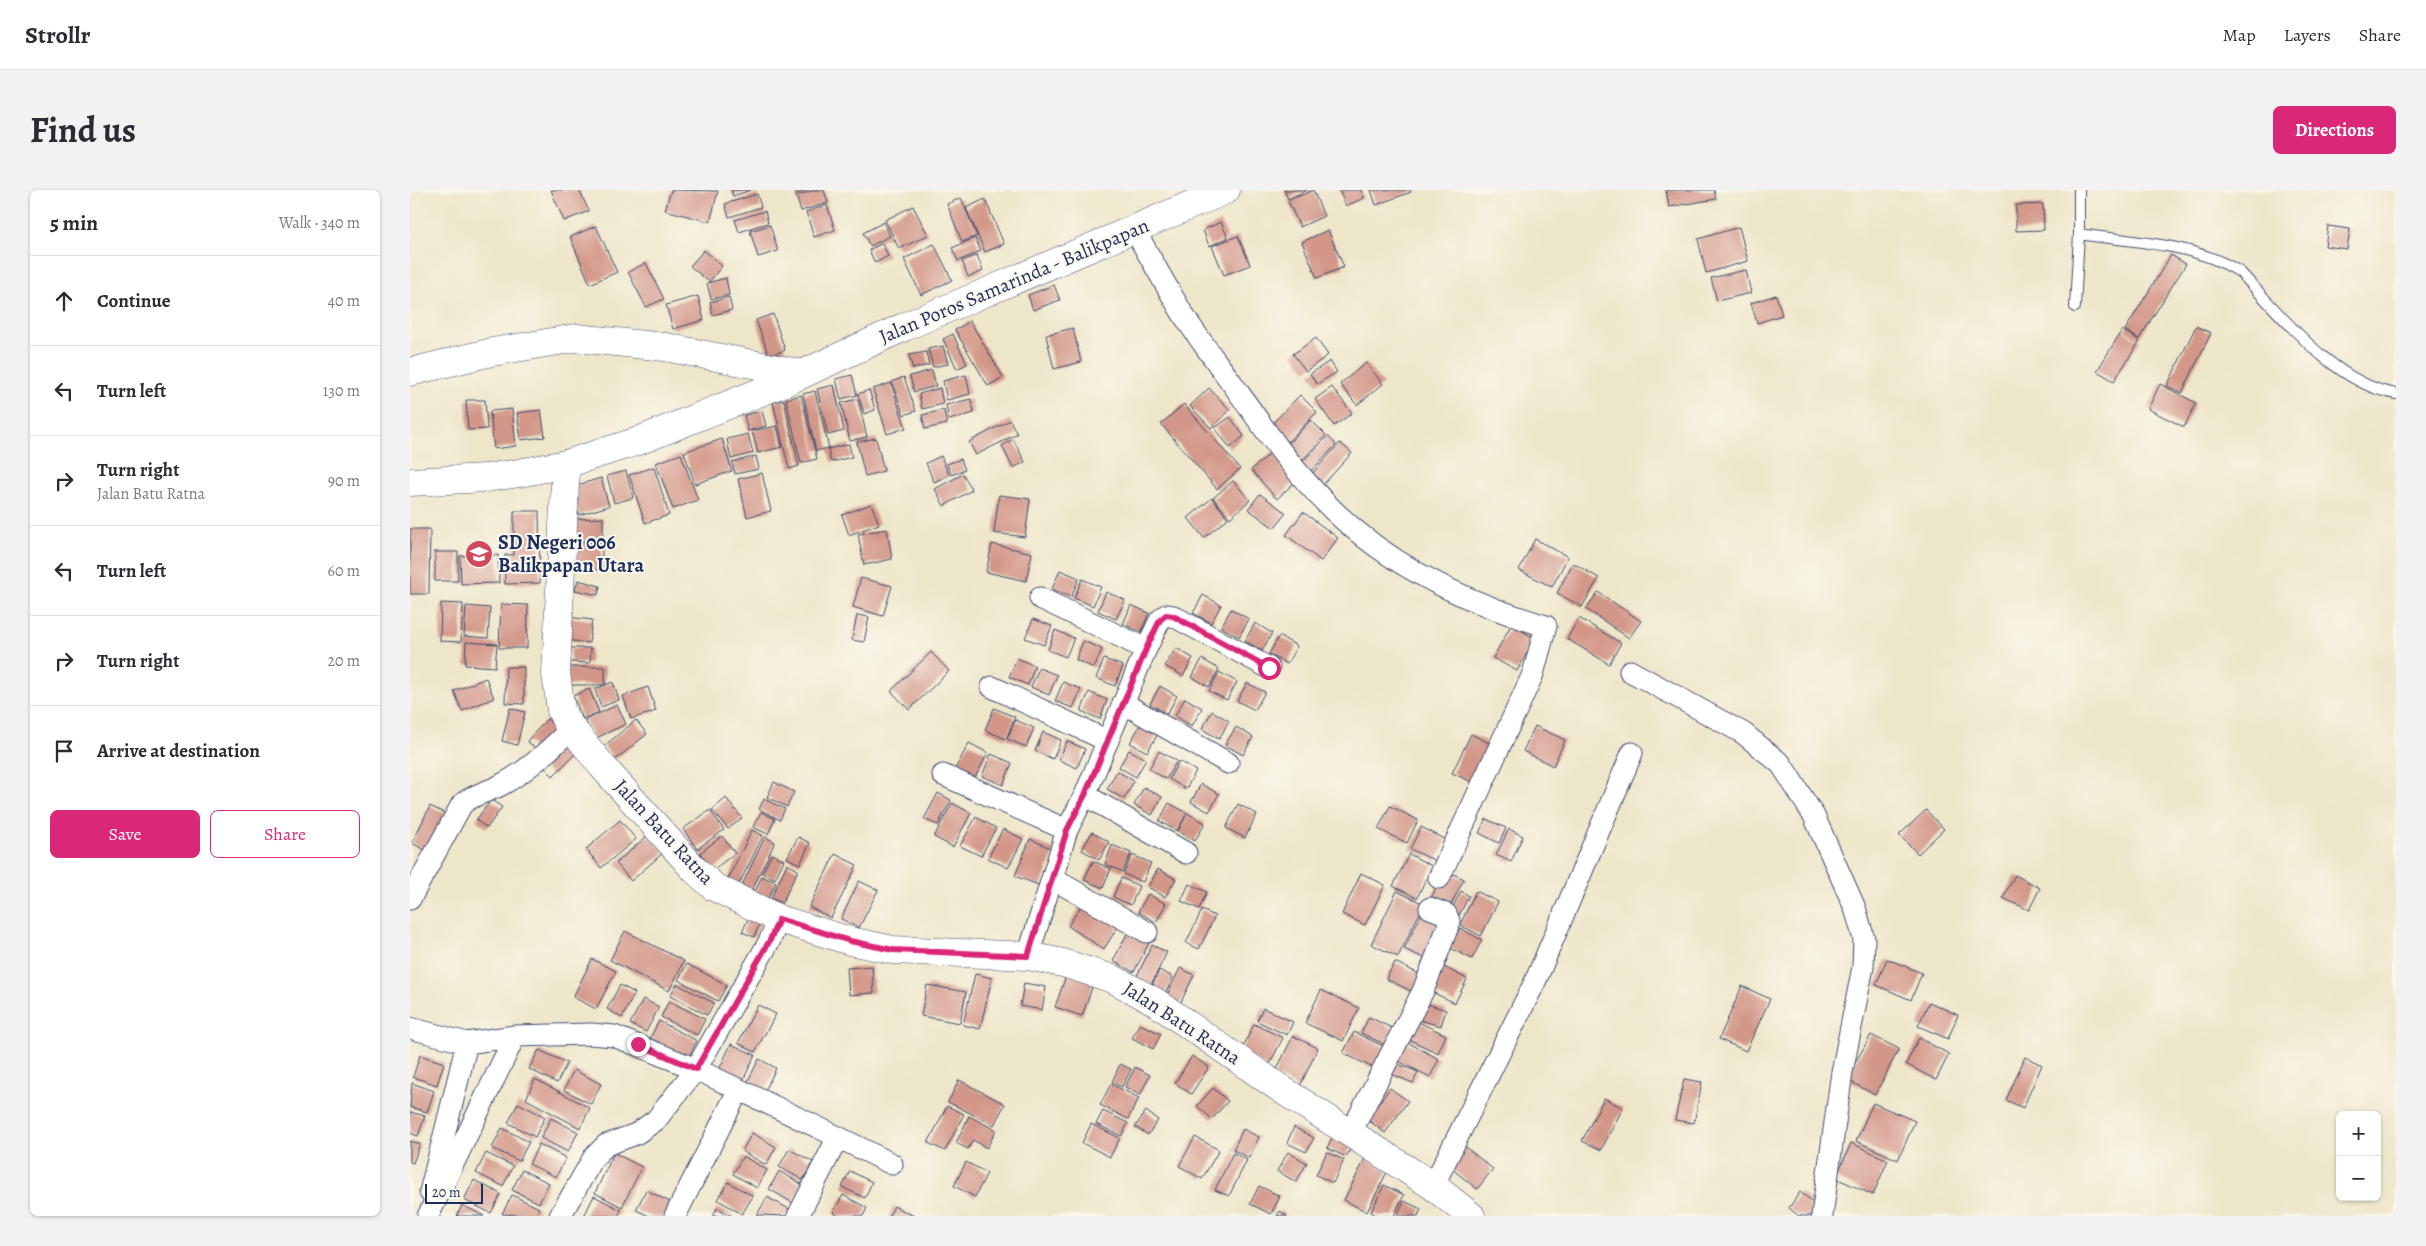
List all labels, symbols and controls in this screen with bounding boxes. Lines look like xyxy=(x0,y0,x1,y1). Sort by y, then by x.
text: Strollr xyxy=(25,19,90,51)
text: Map xyxy=(2223,23,2256,47)
text: Layers xyxy=(2284,23,2331,47)
text: Share xyxy=(2359,23,2401,47)
text: Find us xyxy=(30,106,136,154)
button: Directions xyxy=(2273,106,2396,154)
text: 5 min xyxy=(50,209,98,237)
text: Walk · 340 m xyxy=(279,212,360,234)
street label: Jalan Poros Samarinda - Balikpapan xyxy=(875,212,1153,350)
icon: ahead xyxy=(50,287,78,315)
text: Continue xyxy=(97,288,171,314)
text: 40 m xyxy=(328,290,360,312)
icon: left xyxy=(50,377,78,405)
text: Turn left xyxy=(97,378,166,404)
text: 130 m xyxy=(323,380,360,402)
text: Turn right xyxy=(97,457,179,483)
icon: right xyxy=(50,467,78,495)
text: 90 m xyxy=(328,470,360,492)
text: Jalan Batu Ratna xyxy=(97,483,205,505)
place label: SD Negeri 006 Balikpapan Utara xyxy=(498,529,645,579)
school or university icon: SD Negeri 006 Balikpapan Utara xyxy=(464,539,494,569)
icon: left xyxy=(50,557,78,585)
text: Turn left xyxy=(97,558,166,584)
text: 60 m xyxy=(328,560,360,582)
icon: right xyxy=(50,647,78,675)
text: Turn right xyxy=(97,648,179,674)
text: 20 m xyxy=(327,650,360,672)
route start xyxy=(1258,657,1281,680)
icon: arrive xyxy=(50,737,78,765)
text: Arrive at destination xyxy=(97,738,260,764)
street label: Jalan Batu Ratna xyxy=(608,773,720,891)
button: Save xyxy=(50,810,200,858)
button: Share xyxy=(210,810,360,858)
street label: Jalan Batu Ratna xyxy=(1118,975,1247,1071)
route end xyxy=(627,1033,650,1056)
map controls xyxy=(2336,1111,2381,1201)
button: + xyxy=(2336,1111,2381,1156)
button: − xyxy=(2336,1156,2381,1201)
scale bar xyxy=(425,1181,482,1204)
text: 20 m xyxy=(432,1183,461,1202)

